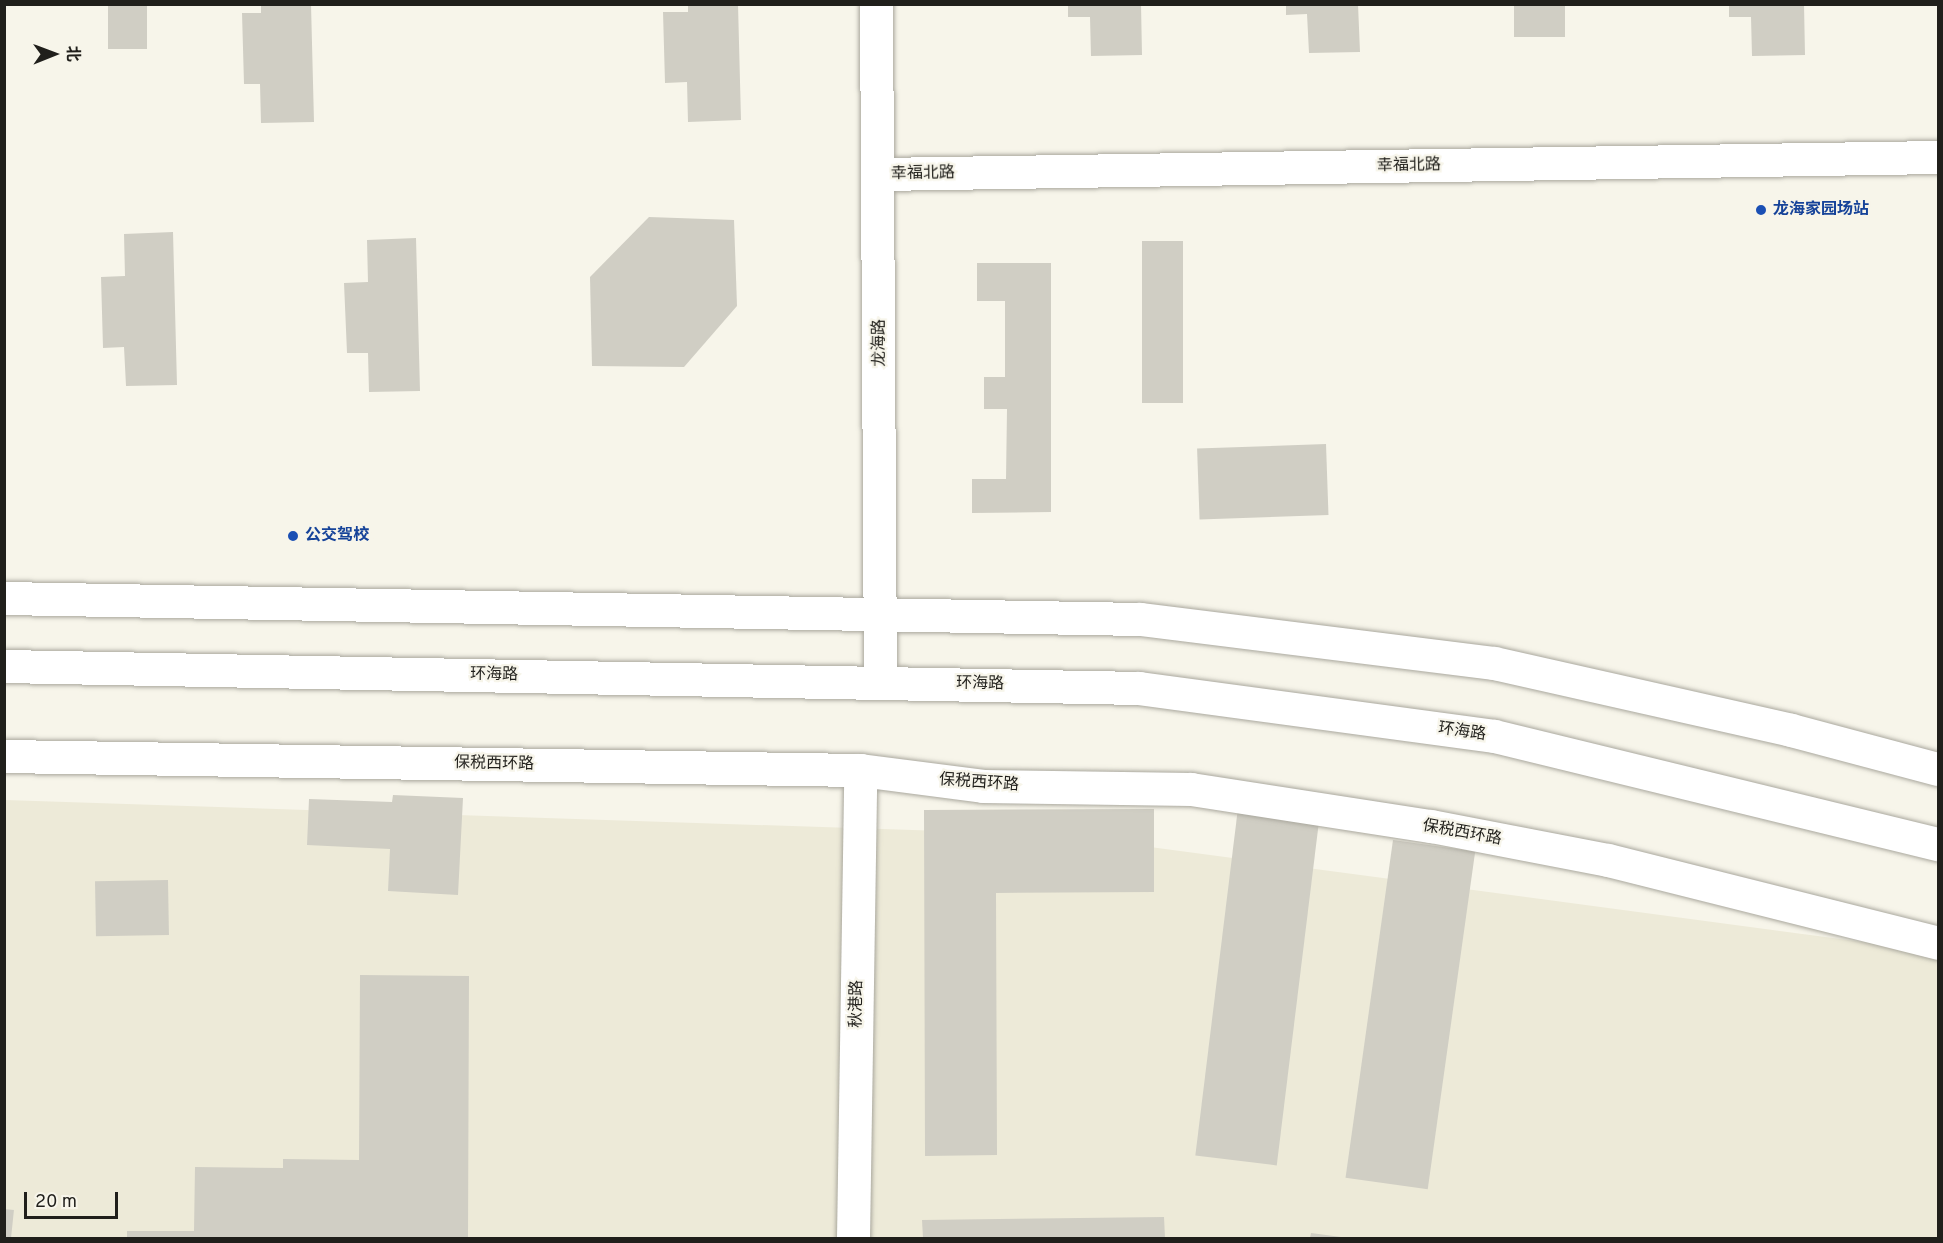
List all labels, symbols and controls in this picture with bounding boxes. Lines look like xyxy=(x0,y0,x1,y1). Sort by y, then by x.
north arrow xyxy=(24,24,84,84)
text: 北 xyxy=(62,45,82,62)
street label: 幸福北路 xyxy=(1377,156,1441,176)
street label: 幸福北路 xyxy=(891,164,955,184)
place label: 龙海家园场站 xyxy=(1773,200,1869,220)
marker: 龙海家园场站 xyxy=(1754,203,1768,217)
street label: 龙海路 xyxy=(870,319,890,367)
place label: 公交驾校 xyxy=(305,526,369,546)
marker: 公交驾校 xyxy=(286,529,300,543)
street label: 环海路 xyxy=(470,665,518,685)
street label: 环海路 xyxy=(956,674,1004,694)
street label: 环海路 xyxy=(1437,719,1487,745)
street label: 保税西环路 xyxy=(454,754,534,774)
street label: 保税西环路 xyxy=(938,771,1020,795)
street label: 保税西环路 xyxy=(1421,817,1503,849)
street label: 秋港路 xyxy=(847,980,867,1028)
scale bar xyxy=(27,1180,122,1218)
text: 20 m xyxy=(35,1191,77,1214)

